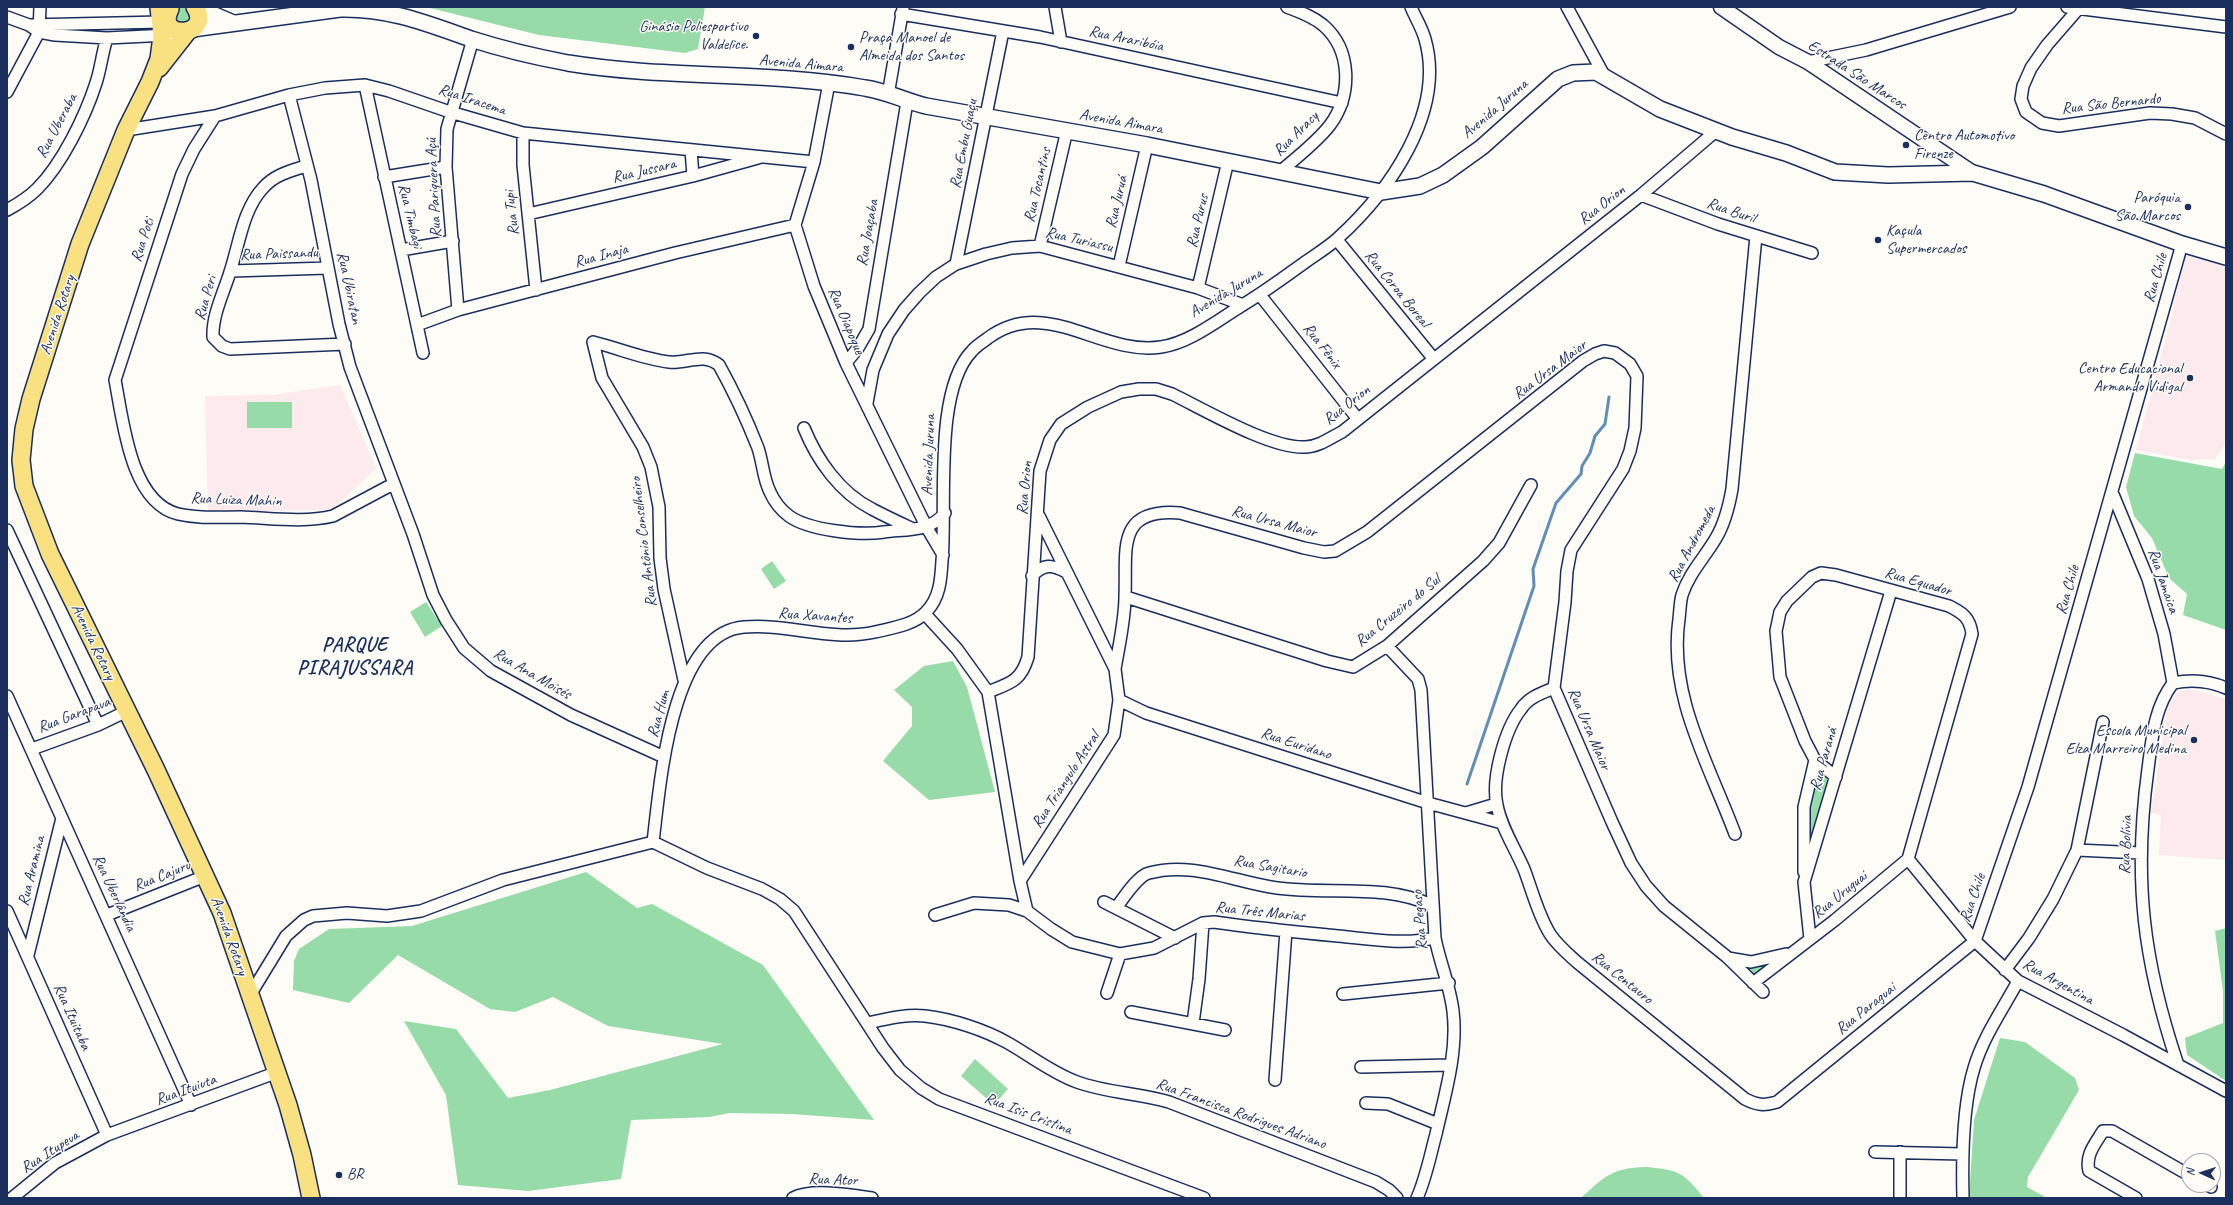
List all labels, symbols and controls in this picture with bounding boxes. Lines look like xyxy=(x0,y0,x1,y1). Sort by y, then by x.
place label: Ginásio Poliesportivo Valdelice. xyxy=(639,17,748,55)
street label: Rua Araribóia xyxy=(1087,22,1165,56)
place label: Praça Manoel de Almeida dos Santos xyxy=(859,28,964,66)
marker: Ginásio Poliesportivo Valdelice. xyxy=(751,31,761,41)
street label: Estrada São Marcos xyxy=(1804,36,1910,114)
marker: Praça Manoel de Almeida dos Santos xyxy=(846,42,856,52)
street label: Avenida Aimara xyxy=(758,51,844,77)
street label: Avenida Juruna xyxy=(1458,75,1532,143)
street label: Rua Iracema xyxy=(436,80,508,120)
street label: Rua São Bernardo xyxy=(2061,89,2161,119)
street label: Rua Uberaba xyxy=(32,90,82,162)
street label: Rua Embu Guaçu xyxy=(946,98,982,190)
street label: Avenida Aimara xyxy=(1078,105,1164,139)
street label: Rua Aracy xyxy=(1269,107,1323,161)
place label: Centro Automotivo Firenze xyxy=(1914,126,2014,164)
street label: Rua Pariquera Açú xyxy=(422,138,446,238)
marker: Centro Automotivo Firenze xyxy=(1901,140,1911,150)
street label: Rua Tocantins xyxy=(1020,146,1056,224)
street label: Rua Jussara xyxy=(610,154,678,188)
street label: Rua Juruá xyxy=(1102,174,1132,230)
street label: Rua Orion xyxy=(1575,181,1629,229)
street label: Rua Timbagi xyxy=(393,182,427,250)
place label: Paróquia São Marcos xyxy=(2115,188,2180,226)
street label: Rua Tupi xyxy=(500,190,524,236)
street label: Rua Purus xyxy=(1183,192,1213,250)
street label: Rua Buril xyxy=(1704,194,1758,228)
street label: Rua Joaçaba xyxy=(853,198,883,268)
marker: Paróquia São Marcos xyxy=(2183,202,2193,212)
street label: Rua Poti xyxy=(127,216,159,264)
place label: Kaçula Supermercados xyxy=(1886,221,1966,259)
street label: Rua Turiassu xyxy=(1044,223,1114,257)
marker: Kaçula Supermercados xyxy=(1873,235,1883,245)
street label: Rua Inaja xyxy=(572,240,630,272)
street label: Rua Paissandu xyxy=(240,243,318,265)
street label: Rua Coroa Boreal xyxy=(1360,247,1434,331)
street label: Rua Ubiratan xyxy=(332,250,366,326)
street label: Rua Chile xyxy=(2140,251,2172,305)
street label: Avenida Juruna xyxy=(1186,264,1266,322)
street label: Avenida Rotary xyxy=(36,273,80,357)
street label: Rua Peri xyxy=(191,274,221,322)
street label: Rua Oiapoque xyxy=(823,285,869,357)
street label: Rua Fênix xyxy=(1298,319,1346,373)
street label: Rua Ursa Maior xyxy=(1509,336,1591,404)
place label: Centro Educacional Armando Vidigal xyxy=(2078,359,2182,397)
marker: Centro Educacional Armando Vidigal xyxy=(2185,373,2195,383)
street label: Rua Orion xyxy=(1320,381,1374,429)
street label: Avenida Juruna xyxy=(918,414,940,496)
street label: Rua Orion xyxy=(1013,460,1037,516)
street label: Rua Antônio Conselheiro xyxy=(626,476,662,608)
street label: Rua Luiza Mahin xyxy=(190,489,282,511)
street label: Rua Ursa Maior xyxy=(1229,501,1319,543)
street label: Rua Andromeda xyxy=(1664,502,1720,586)
street label: Rua Jamaica xyxy=(2143,546,2183,616)
street label: Rua Equador xyxy=(1882,563,1954,601)
street label: Rua Chile xyxy=(2052,563,2084,617)
street label: Rua Cruzeiro do Sul xyxy=(1352,571,1444,651)
street label: Avenida Rotary xyxy=(66,601,120,683)
street label: Rua Xavantes xyxy=(777,604,853,628)
district label: PARQUE PIRAJUSSARA xyxy=(298,634,412,681)
street label: Rua Ana Moisés xyxy=(490,644,574,704)
street label: Rua Ursa Maior xyxy=(1563,685,1615,773)
street label: Rua Hum xyxy=(643,688,675,740)
street label: Rua Garapava xyxy=(35,692,113,738)
place label: Escola Municipal Elza Marreiro Medina xyxy=(2066,721,2186,759)
street label: Rua Euridano xyxy=(1258,724,1334,764)
street label: Rua Paraná xyxy=(1806,725,1842,793)
street label: Rua Triangulo Astral xyxy=(1028,728,1104,832)
marker: Escola Municipal Elza Marreiro Medina xyxy=(2189,735,2199,745)
street label: Rua Bolívia xyxy=(2115,815,2137,875)
street label: Rua Aramina xyxy=(14,834,50,908)
street label: Rua Uberlândia xyxy=(88,851,140,935)
street label: Rua Sagitario xyxy=(1232,851,1308,883)
street label: Rua Cajuru xyxy=(131,856,193,896)
street label: Rua Uruguai xyxy=(1809,867,1871,923)
street label: Rua Chile xyxy=(1956,871,1990,925)
street label: Rua Pegaso xyxy=(1408,889,1432,951)
street label: Avenida Rotary xyxy=(206,894,252,978)
street label: Rua Três Marias xyxy=(1214,898,1306,926)
street label: Rua Centauro xyxy=(1587,947,1657,1009)
street label: Rua Argentina xyxy=(2019,955,2097,1009)
street label: Rua Paraguai xyxy=(1832,979,1900,1039)
street label: Rua Ituitaba xyxy=(49,981,95,1053)
street label: Rua Ituiuta xyxy=(153,1070,219,1110)
street label: Rua Francisca Rodrigues Adriano xyxy=(1153,1074,1329,1154)
street label: Rua Isis Cristina xyxy=(982,1089,1074,1139)
street label: Rua Itupeva xyxy=(17,1126,83,1178)
north arrow xyxy=(2181,1153,2221,1193)
place label: BR xyxy=(347,1165,363,1185)
text: N xyxy=(2183,1169,2197,1176)
marker: BR xyxy=(334,1170,344,1180)
street label: Rua Ator xyxy=(808,1170,858,1190)

